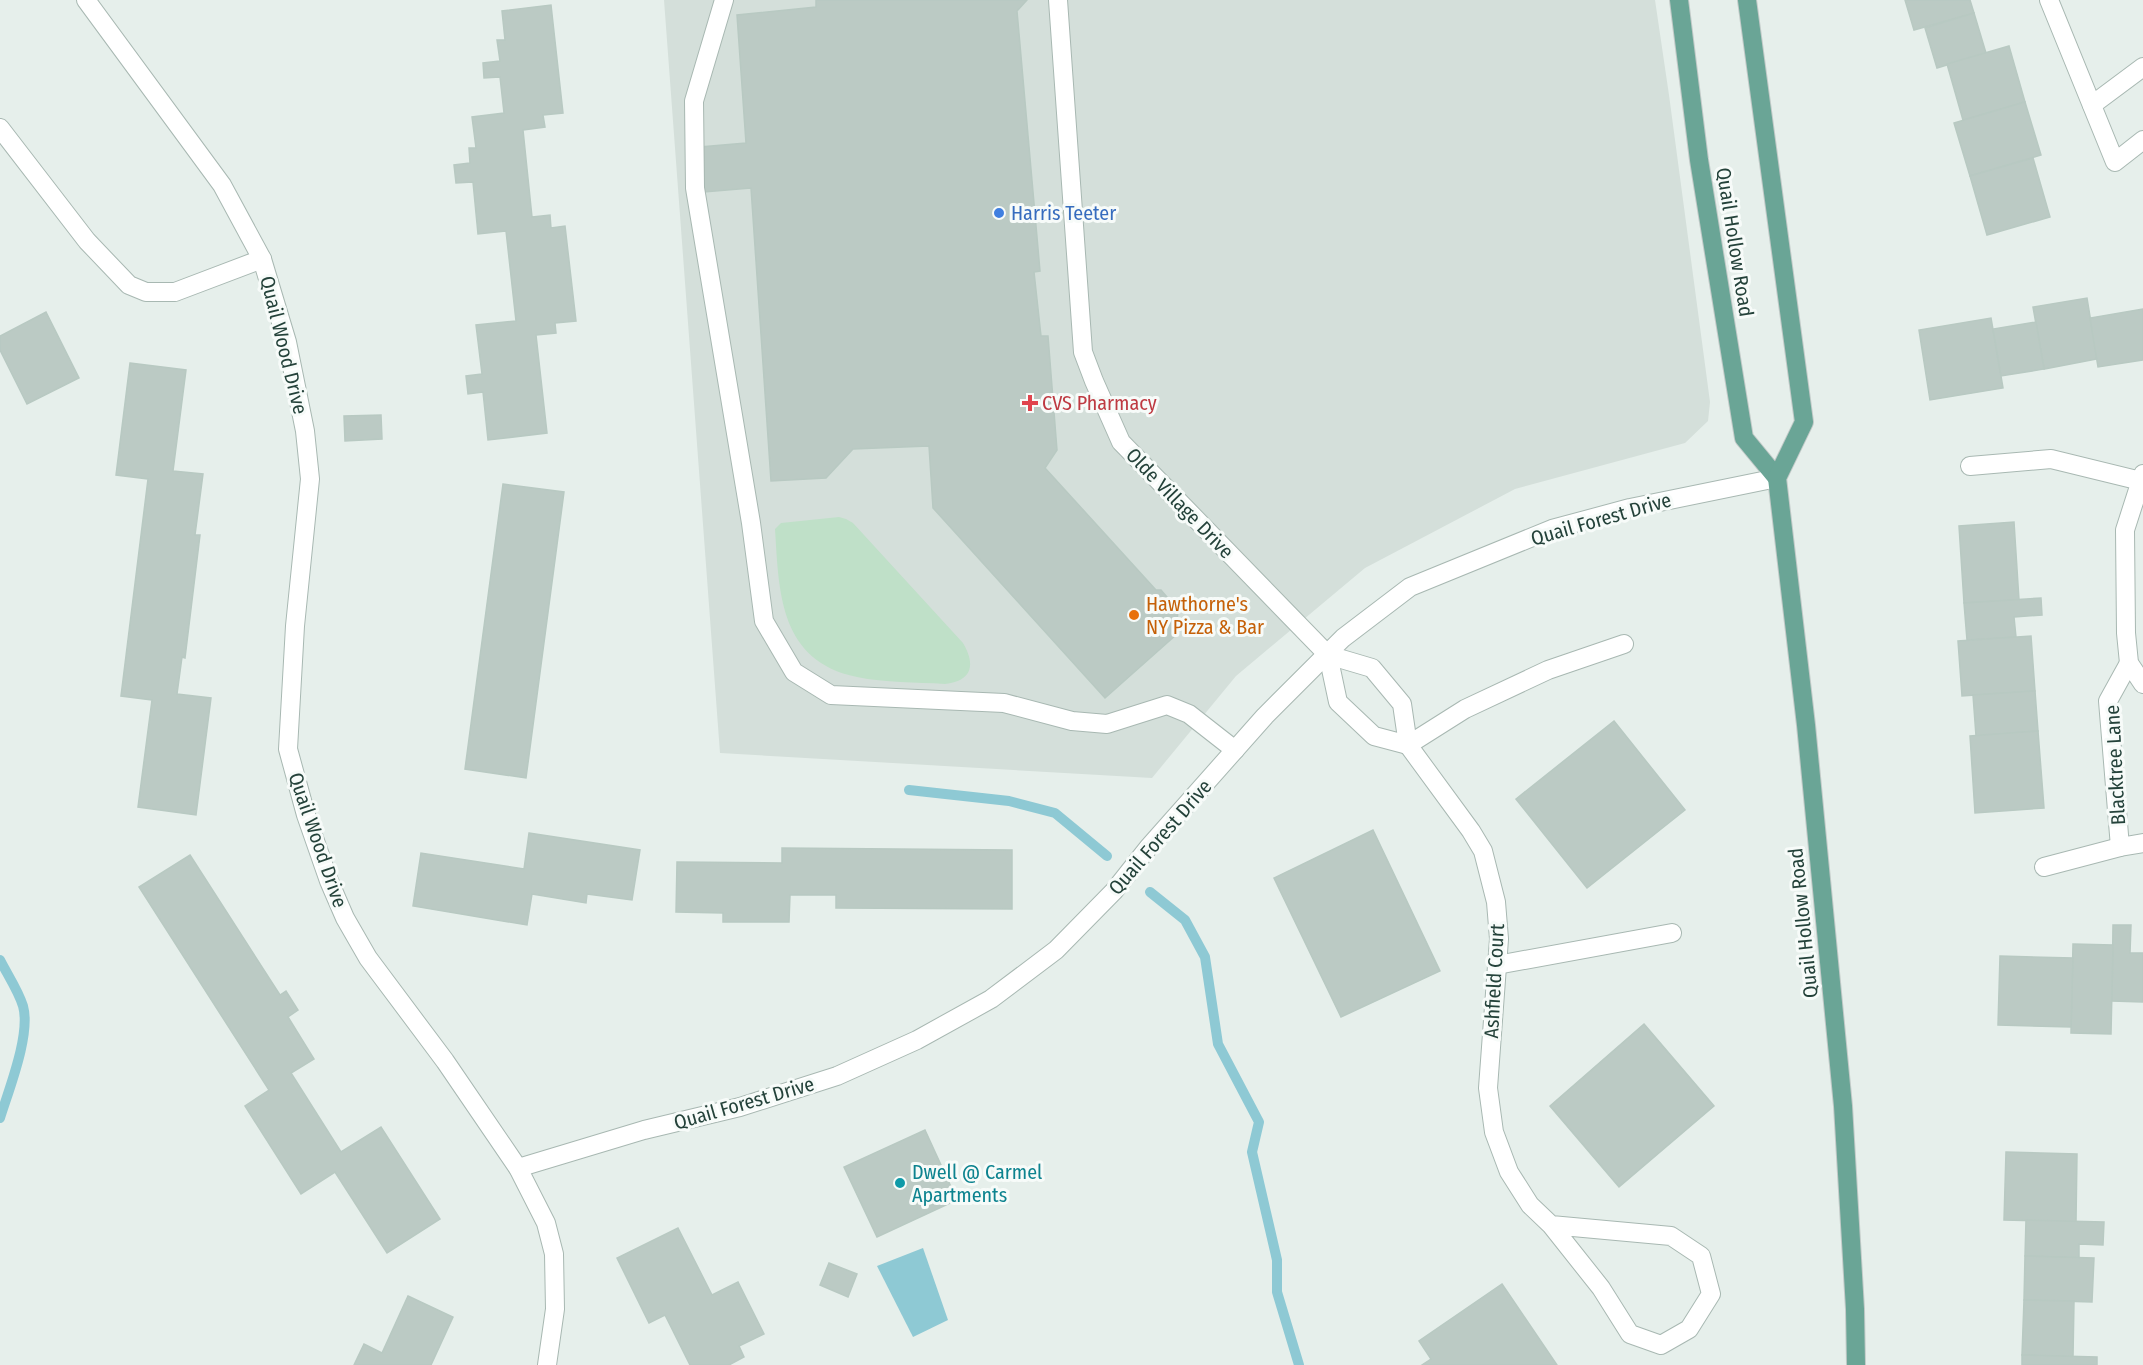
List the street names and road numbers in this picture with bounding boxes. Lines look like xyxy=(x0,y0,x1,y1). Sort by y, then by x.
street label: Quail Hollow Road xyxy=(1711,166,1759,318)
street label: Quail Wood Drive xyxy=(255,273,313,417)
street label: Olde Village Drive xyxy=(1121,443,1239,563)
street label: Quail Forest Drive xyxy=(1528,488,1674,550)
street label: Blacktree Lane xyxy=(2100,704,2130,826)
street label: Quail Wood Drive xyxy=(284,769,352,911)
street label: Quail Forest Drive xyxy=(1103,774,1217,900)
street label: Quail Hollow Road xyxy=(1783,847,1823,999)
street label: Ashfield Court xyxy=(1479,923,1509,1039)
street label: Quail Forest Drive xyxy=(671,1072,817,1134)

